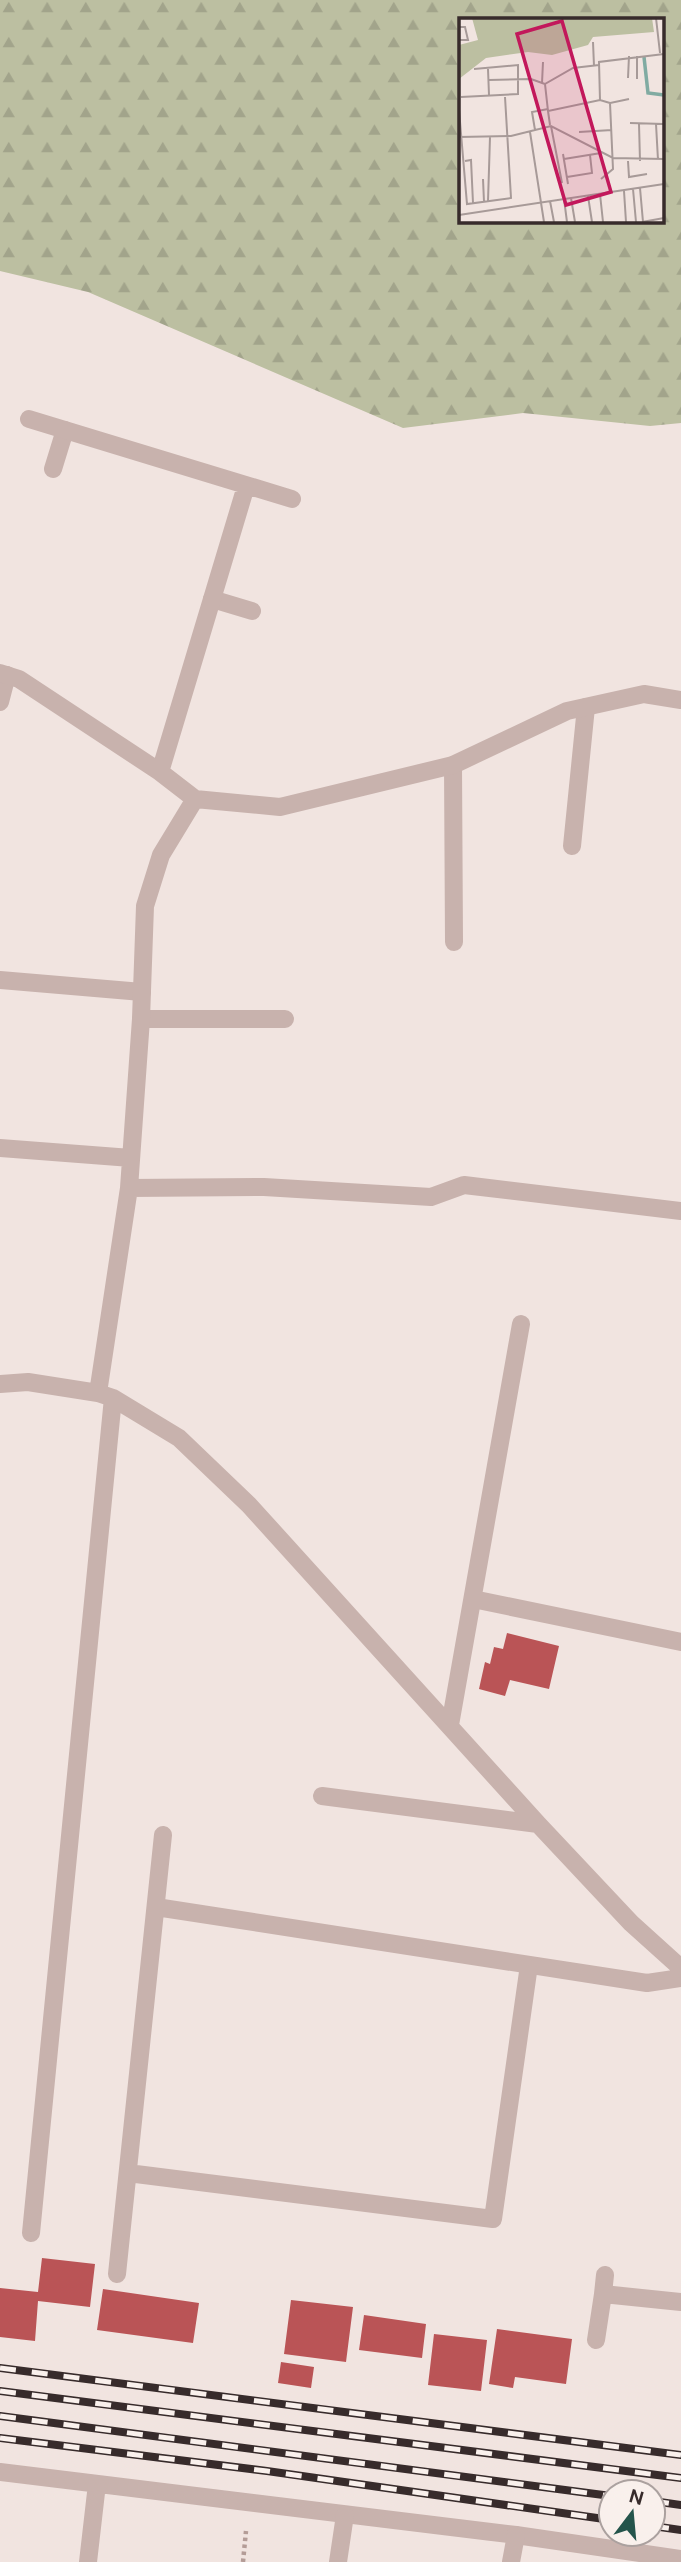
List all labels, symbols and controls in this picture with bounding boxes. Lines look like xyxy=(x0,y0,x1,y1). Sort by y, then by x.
inset map xyxy=(459,18,664,222)
north arrow xyxy=(597,2478,667,2548)
text: N xyxy=(626,2483,647,2511)

